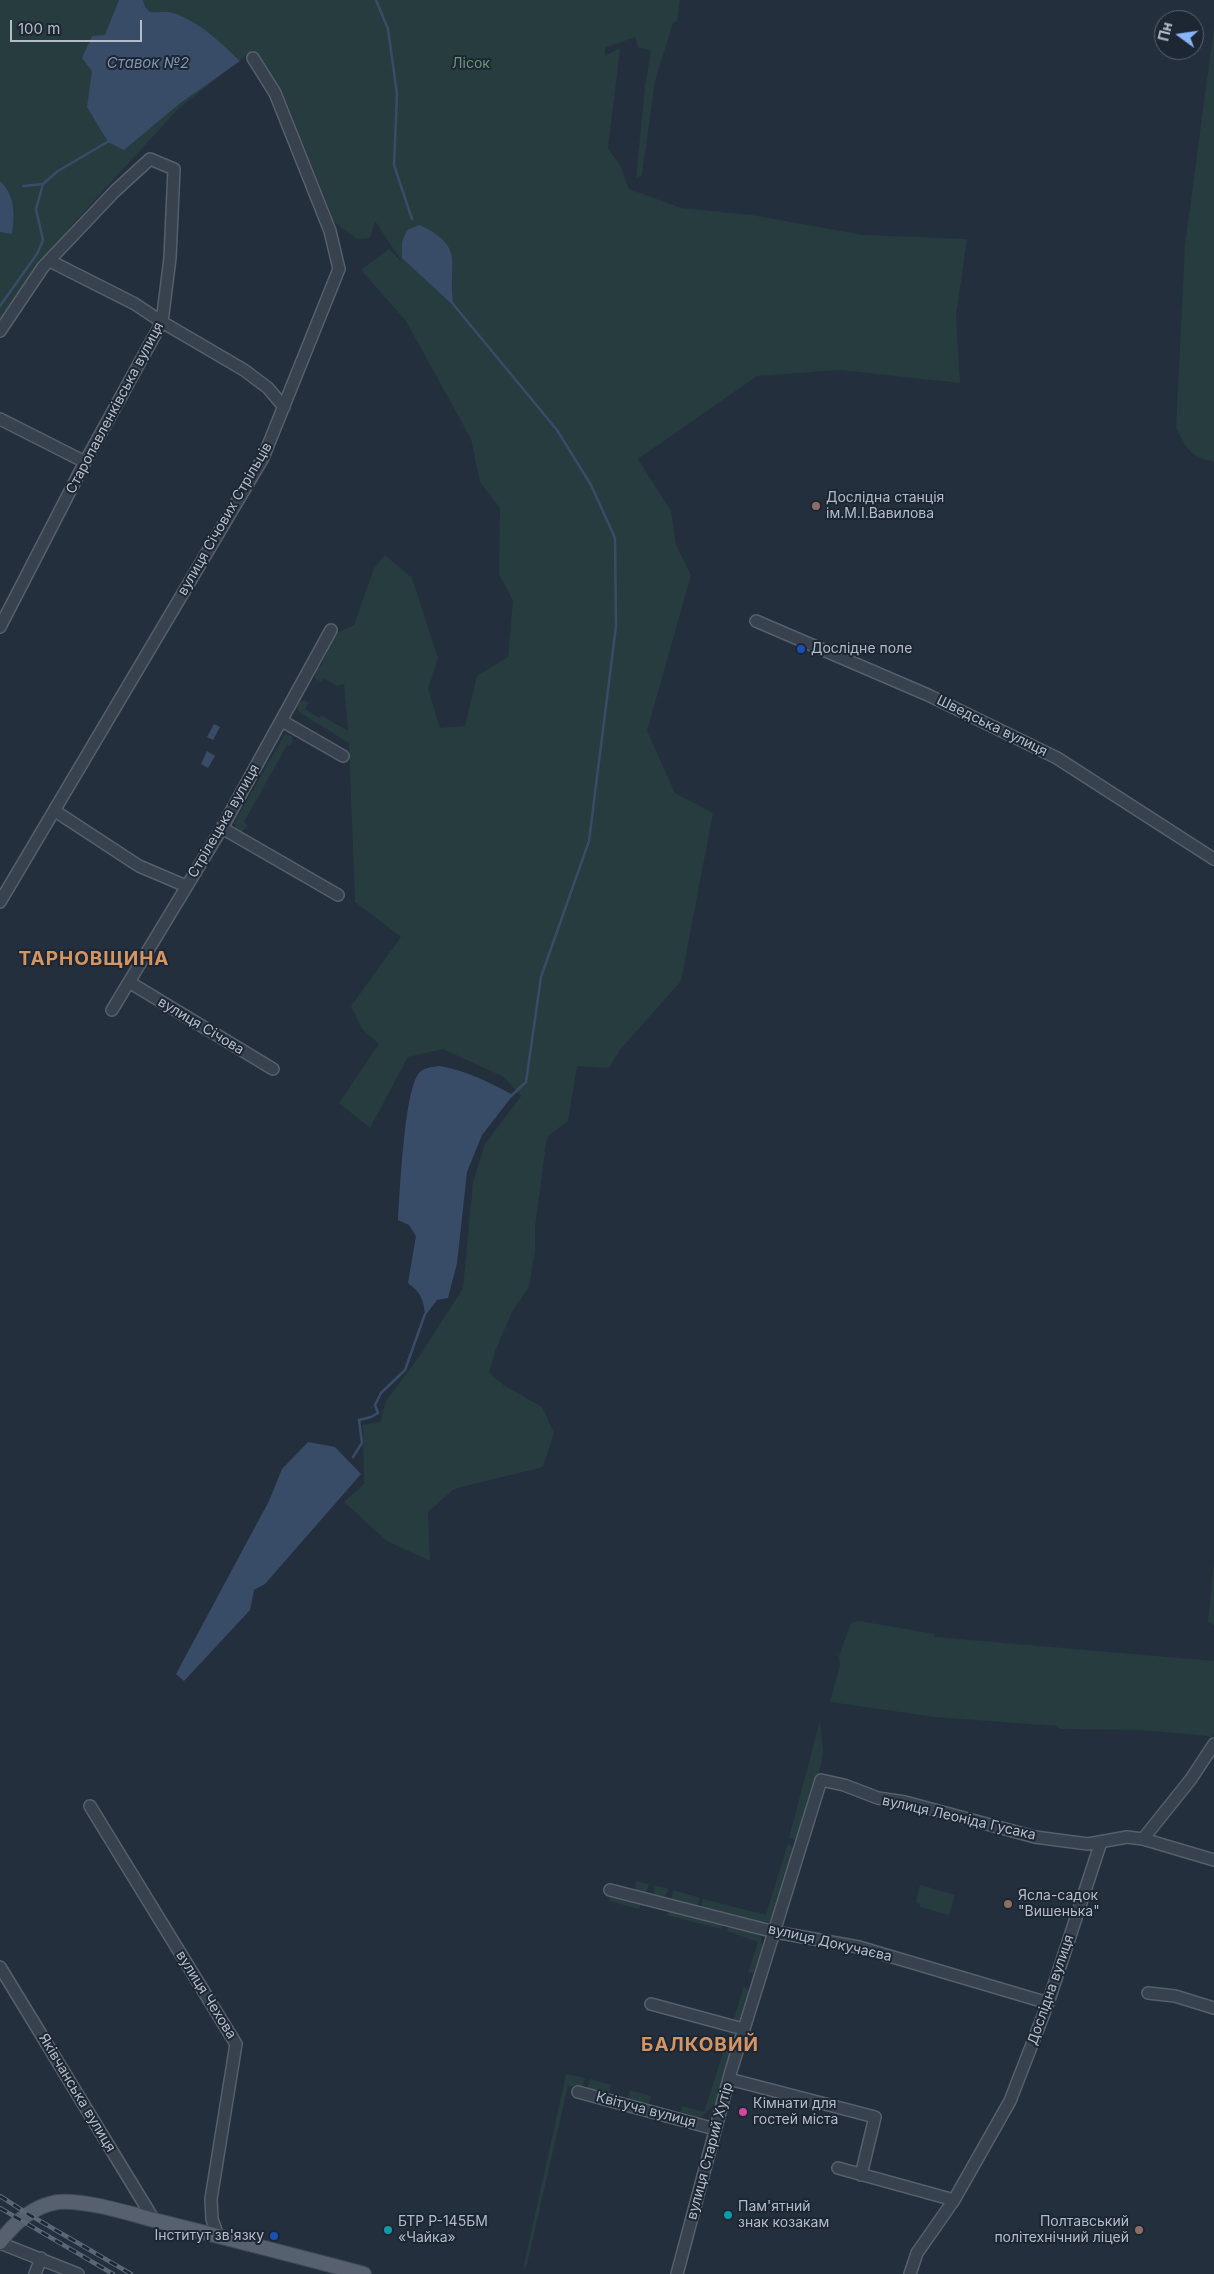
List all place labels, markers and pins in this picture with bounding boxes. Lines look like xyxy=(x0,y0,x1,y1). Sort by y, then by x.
place label: Дослідна станція ім.М.І.Вавилова xyxy=(826,490,944,522)
marker: Дослідна станція ім.М.І.Вавилова xyxy=(810,500,822,512)
place label: Дослідне поле xyxy=(811,641,912,657)
marker: Дослідне поле xyxy=(795,643,807,655)
place label: Ясла-садок "Вишенька" xyxy=(1018,1888,1100,1920)
marker: Ясла-садок "Вишенька" xyxy=(1002,1898,1014,1910)
place label: Кімнати для гостей міста xyxy=(753,2096,838,2128)
marker: Кімнати для гостей міста xyxy=(737,2106,749,2118)
place label: Пам'ятний знак козакам xyxy=(738,2199,829,2232)
marker: Пам'ятний знак козакам xyxy=(722,2209,734,2221)
place label: БТР Р-145БМ «Чайка» xyxy=(398,2214,488,2246)
place label: Полтавський політехнічний ліцей xyxy=(994,2214,1129,2246)
marker: БТР Р-145БМ «Чайка» xyxy=(382,2224,394,2236)
marker: Полтавський політехнічний ліцей xyxy=(1133,2224,1145,2236)
place label: Інститут зв'язку xyxy=(155,2228,264,2244)
marker: Інститут зв'язку xyxy=(268,2230,280,2242)

